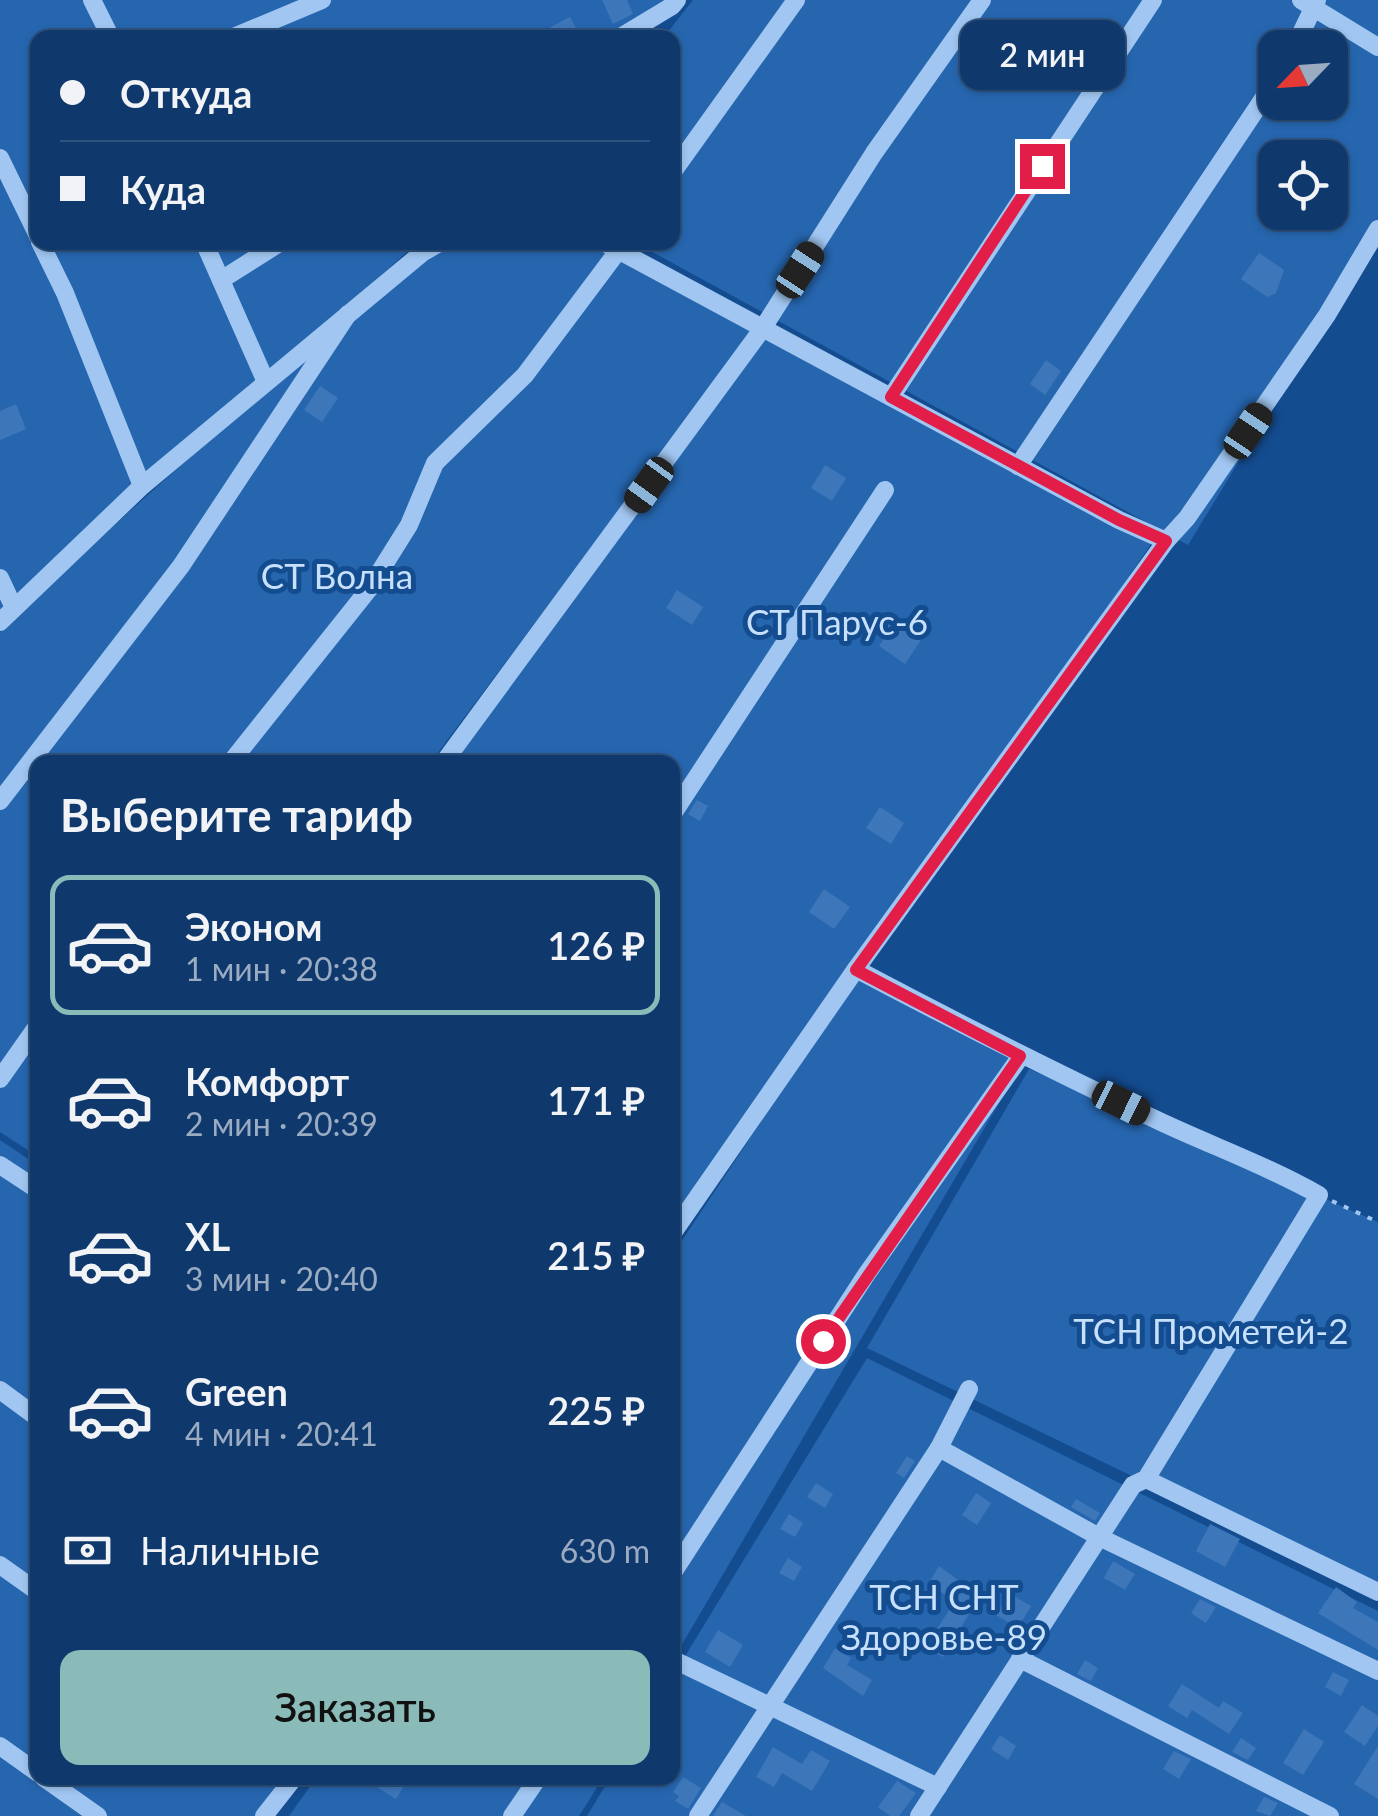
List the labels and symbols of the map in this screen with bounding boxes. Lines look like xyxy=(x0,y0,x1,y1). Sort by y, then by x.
callout: 2 мин xyxy=(960,21,1124,91)
north arrow xyxy=(1258,30,1348,120)
route end xyxy=(1020,144,1065,189)
car xyxy=(771,237,829,303)
car xyxy=(1219,398,1277,464)
car xyxy=(619,452,679,518)
park label: СТ Волна xyxy=(261,554,413,596)
park label: СТ Парус-6 xyxy=(746,600,928,642)
car xyxy=(1087,1076,1155,1130)
park label: ТСН Прометей-2 xyxy=(1073,1309,1349,1351)
route start xyxy=(801,1319,846,1364)
park label: ТСН СНТ Здоровье-89 xyxy=(841,1575,1047,1657)

